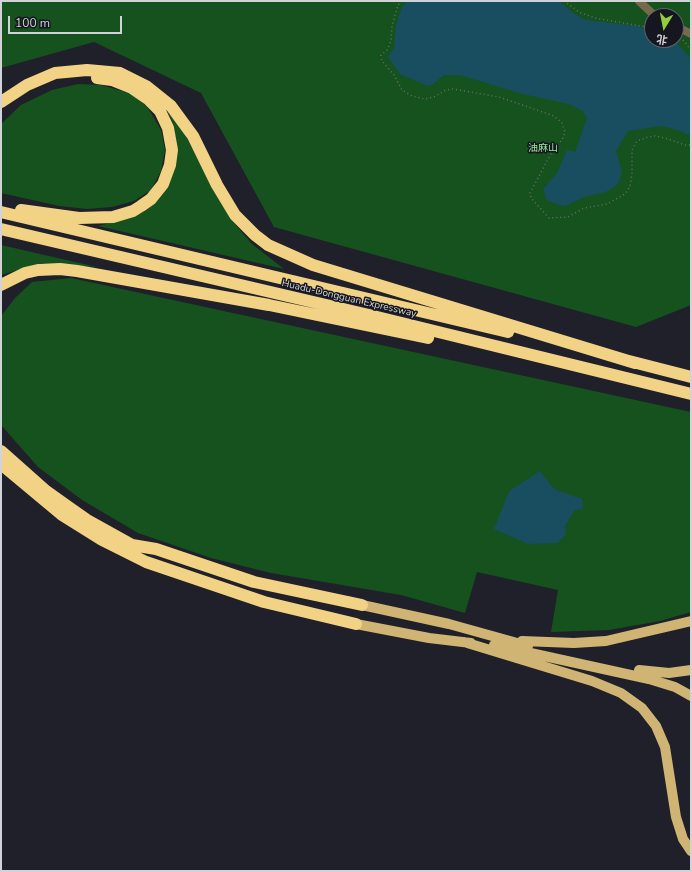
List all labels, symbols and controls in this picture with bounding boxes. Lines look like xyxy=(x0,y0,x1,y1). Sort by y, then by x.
scale bar xyxy=(10,8,124,34)
north arrow xyxy=(644,8,684,48)
text: 100 m xyxy=(15,15,50,31)
text: 北 xyxy=(655,31,669,48)
park label: 油麻山 xyxy=(528,143,558,155)
street label: Huadu-Dongguan Expressway xyxy=(281,278,417,320)

